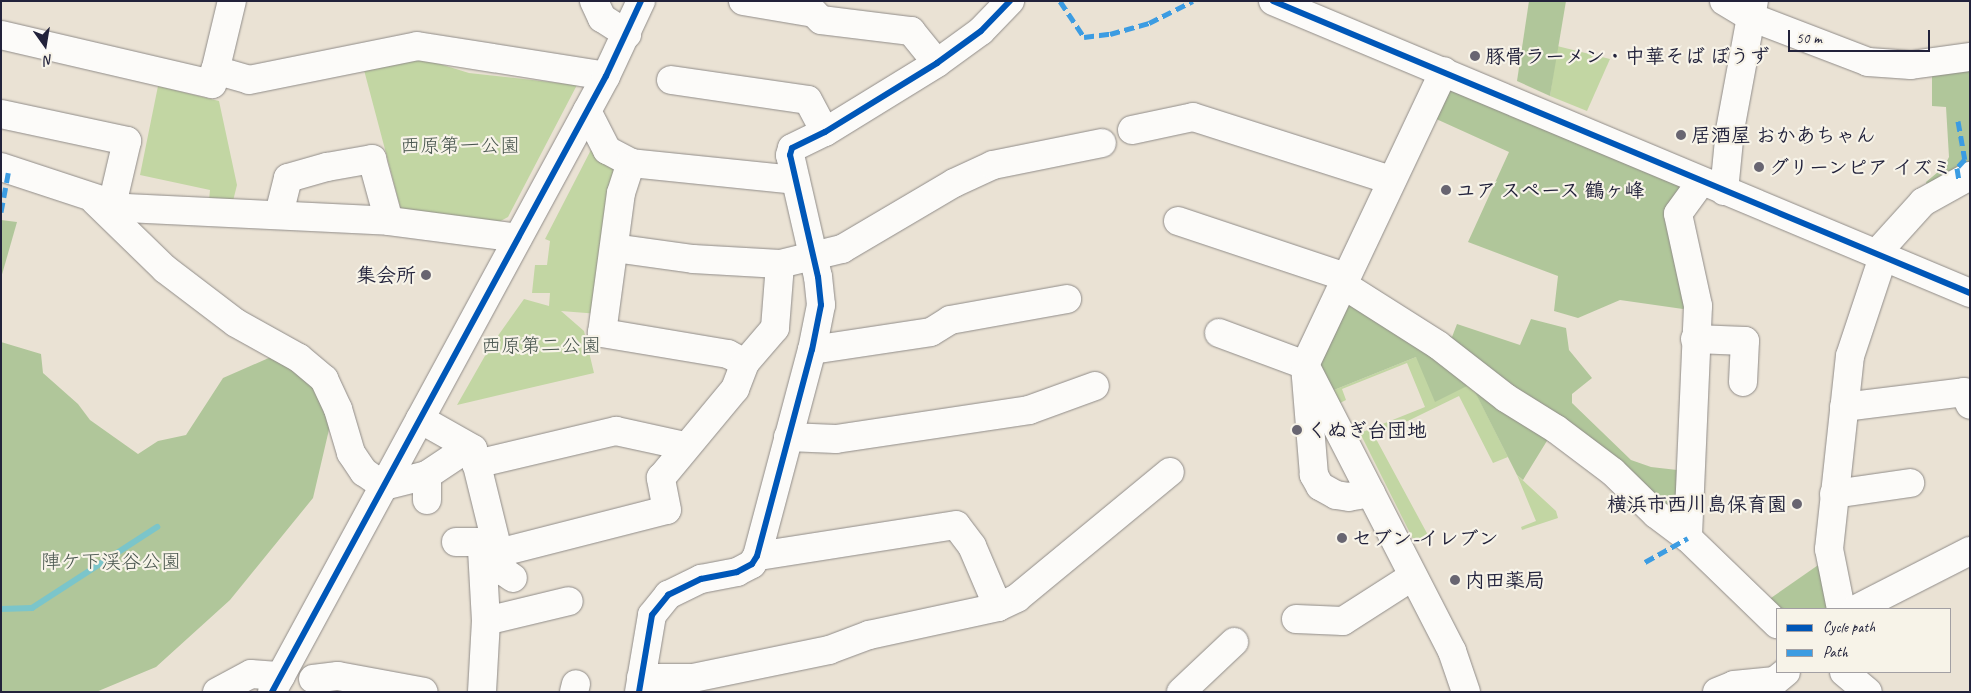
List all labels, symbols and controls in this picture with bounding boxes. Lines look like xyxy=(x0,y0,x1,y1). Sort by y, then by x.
north arrow xyxy=(20,20,70,70)
scale bar xyxy=(1791,20,1934,52)
text: 50 m xyxy=(1796,29,1822,48)
place label: 豚骨ラーメン・中華そば ぼうず xyxy=(1485,44,1770,68)
marker: 豚骨ラーメン・中華そば ぼうず xyxy=(1469,50,1481,62)
text: N xyxy=(42,51,55,69)
place label: 居酒屋 おかあちゃん xyxy=(1691,123,1876,147)
marker: 居酒屋 おかあちゃん xyxy=(1675,129,1687,141)
park label: 西原第一公園 xyxy=(400,133,520,157)
place label: グリーンピア イズミ xyxy=(1769,155,1954,179)
marker: グリーンピア イズミ xyxy=(1753,161,1765,173)
place label: ユア スペース 鶴ヶ峰 xyxy=(1456,178,1646,202)
marker: ユア スペース 鶴ヶ峰 xyxy=(1440,184,1452,196)
place label: 集会所 xyxy=(356,263,416,287)
marker: 集会所 xyxy=(420,269,432,281)
park label: 西原第二公園 xyxy=(481,333,601,357)
place label: くぬぎ台団地 xyxy=(1307,418,1427,442)
marker: くぬぎ台団地 xyxy=(1291,424,1303,436)
place label: 横浜市西川島保育園 xyxy=(1607,492,1787,516)
marker: 横浜市西川島保育園 xyxy=(1791,498,1803,510)
place label: セブン-イレブン xyxy=(1352,526,1499,550)
marker: セブン-イレブン xyxy=(1336,532,1348,544)
park label: 陣ケ下渓谷公園 xyxy=(41,549,181,573)
place label: 内田薬局 xyxy=(1465,568,1545,592)
marker: 内田薬局 xyxy=(1449,574,1461,586)
legend xyxy=(1776,608,1951,673)
text: Cycle path xyxy=(1823,618,1875,637)
text: Path xyxy=(1823,643,1848,662)

